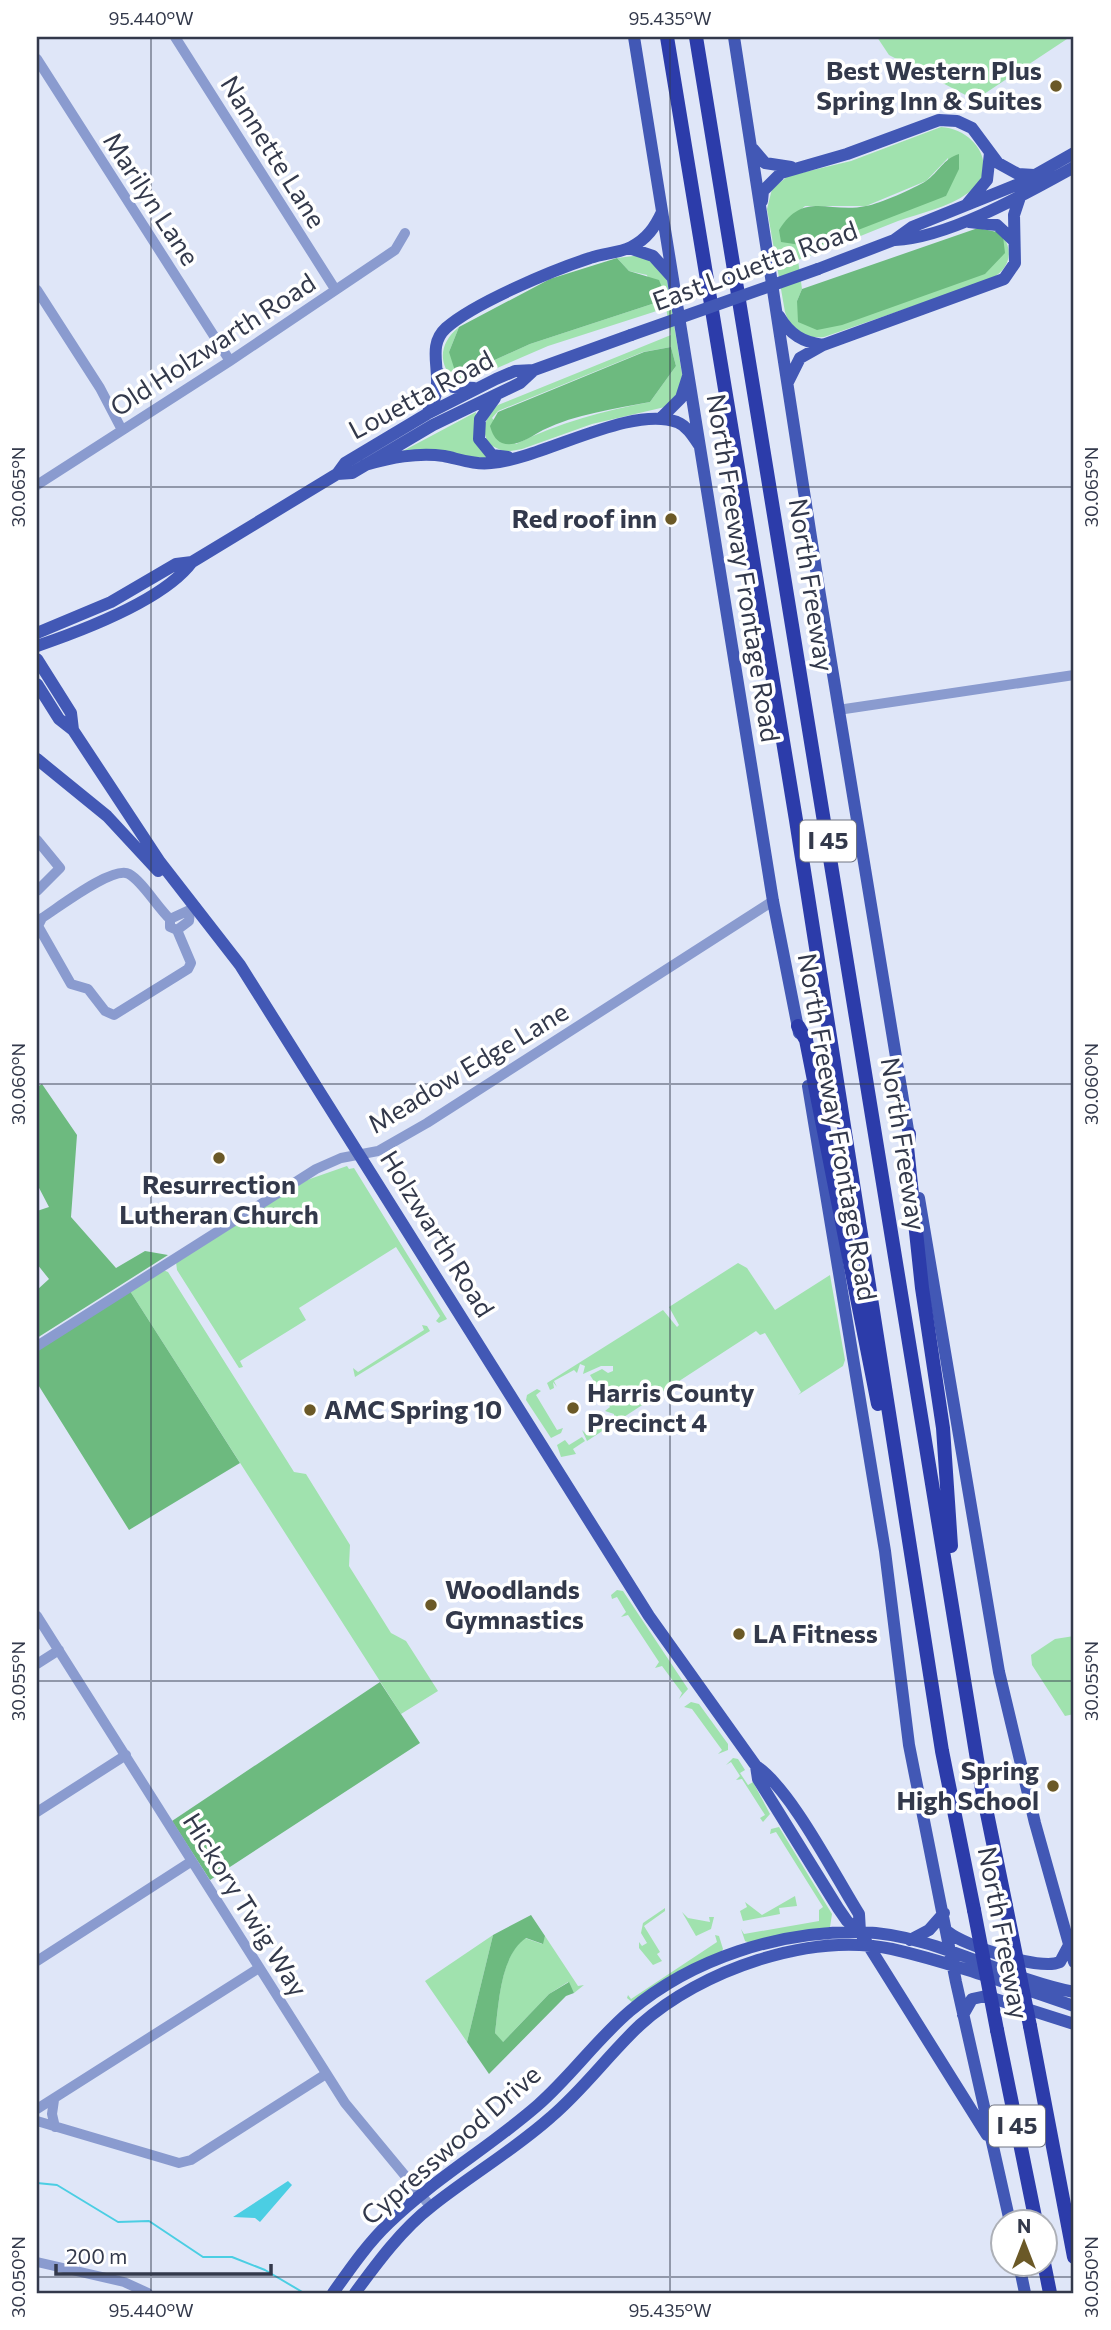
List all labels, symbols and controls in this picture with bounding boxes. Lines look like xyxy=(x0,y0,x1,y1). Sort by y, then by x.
text: 95.440°W xyxy=(108,7,194,29)
text: 95.435°W xyxy=(628,7,712,29)
place label: Best Western Plus Spring Inn & Suites xyxy=(816,54,1042,115)
street label: Nannette Lane xyxy=(215,69,333,233)
marker: Best Western Plus Spring Inn & Suites xyxy=(1048,78,1064,94)
street label: Marilyn Lane xyxy=(98,126,207,271)
street label: East Louetta Road xyxy=(648,213,861,316)
street label: Old Holzwarth Road xyxy=(104,266,321,422)
street label: Louetta Road xyxy=(343,343,498,445)
street label: North Freeway Frontage Road xyxy=(702,391,787,744)
text: 30.065°N xyxy=(7,447,29,527)
text: 30.065°N xyxy=(1080,447,1102,527)
street label: North Freeway xyxy=(783,496,841,674)
place label: Red roof inn xyxy=(512,502,657,533)
marker: Red roof inn xyxy=(663,511,679,527)
road number: I 45 xyxy=(800,820,856,862)
street label: North Freeway Frontage Road xyxy=(793,951,884,1303)
street label: Meadow Edge Lane xyxy=(361,995,573,1139)
text: 30.060°N xyxy=(7,1043,29,1125)
text: 30.060°N xyxy=(1080,1043,1102,1125)
street label: North Freeway xyxy=(875,1055,933,1233)
street label: Holzwarth Road xyxy=(375,1144,502,1322)
marker: Resurrection Lutheran Church xyxy=(211,1150,227,1166)
place label: Resurrection Lutheran Church xyxy=(119,1168,319,1229)
place label: Harris County Precinct 4 xyxy=(587,1376,754,1437)
place label: AMC Spring 10 xyxy=(324,1393,502,1424)
marker: Harris County Precinct 4 xyxy=(565,1400,581,1416)
marker: AMC Spring 10 xyxy=(302,1402,318,1418)
place label: Woodlands Gymnastics xyxy=(445,1573,584,1634)
marker: Woodlands Gymnastics xyxy=(423,1597,439,1613)
place label: LA Fitness xyxy=(753,1617,878,1648)
marker: LA Fitness xyxy=(731,1626,747,1642)
text: 30.055°N xyxy=(7,1641,29,1721)
text: 30.055°N xyxy=(1080,1641,1102,1721)
place label: Spring High School xyxy=(897,1754,1039,1815)
marker: Spring High School xyxy=(1045,1778,1061,1794)
street label: Hickory Twig Way xyxy=(177,1807,315,2002)
street label: North Freeway xyxy=(973,1844,1036,2022)
street label: Cypresswood Drive xyxy=(354,2058,546,2230)
road number: I 45 xyxy=(989,2106,1045,2146)
north arrow xyxy=(988,2208,1058,2278)
text: N xyxy=(1017,2214,1031,2237)
scale bar xyxy=(56,2232,271,2276)
text: 30.050°N xyxy=(7,2236,29,2318)
text: 30.050°N xyxy=(1080,2236,1102,2318)
text: 200 m xyxy=(66,2243,127,2268)
text: 95.440°W xyxy=(108,2299,194,2321)
text: 95.435°W xyxy=(628,2299,712,2321)

